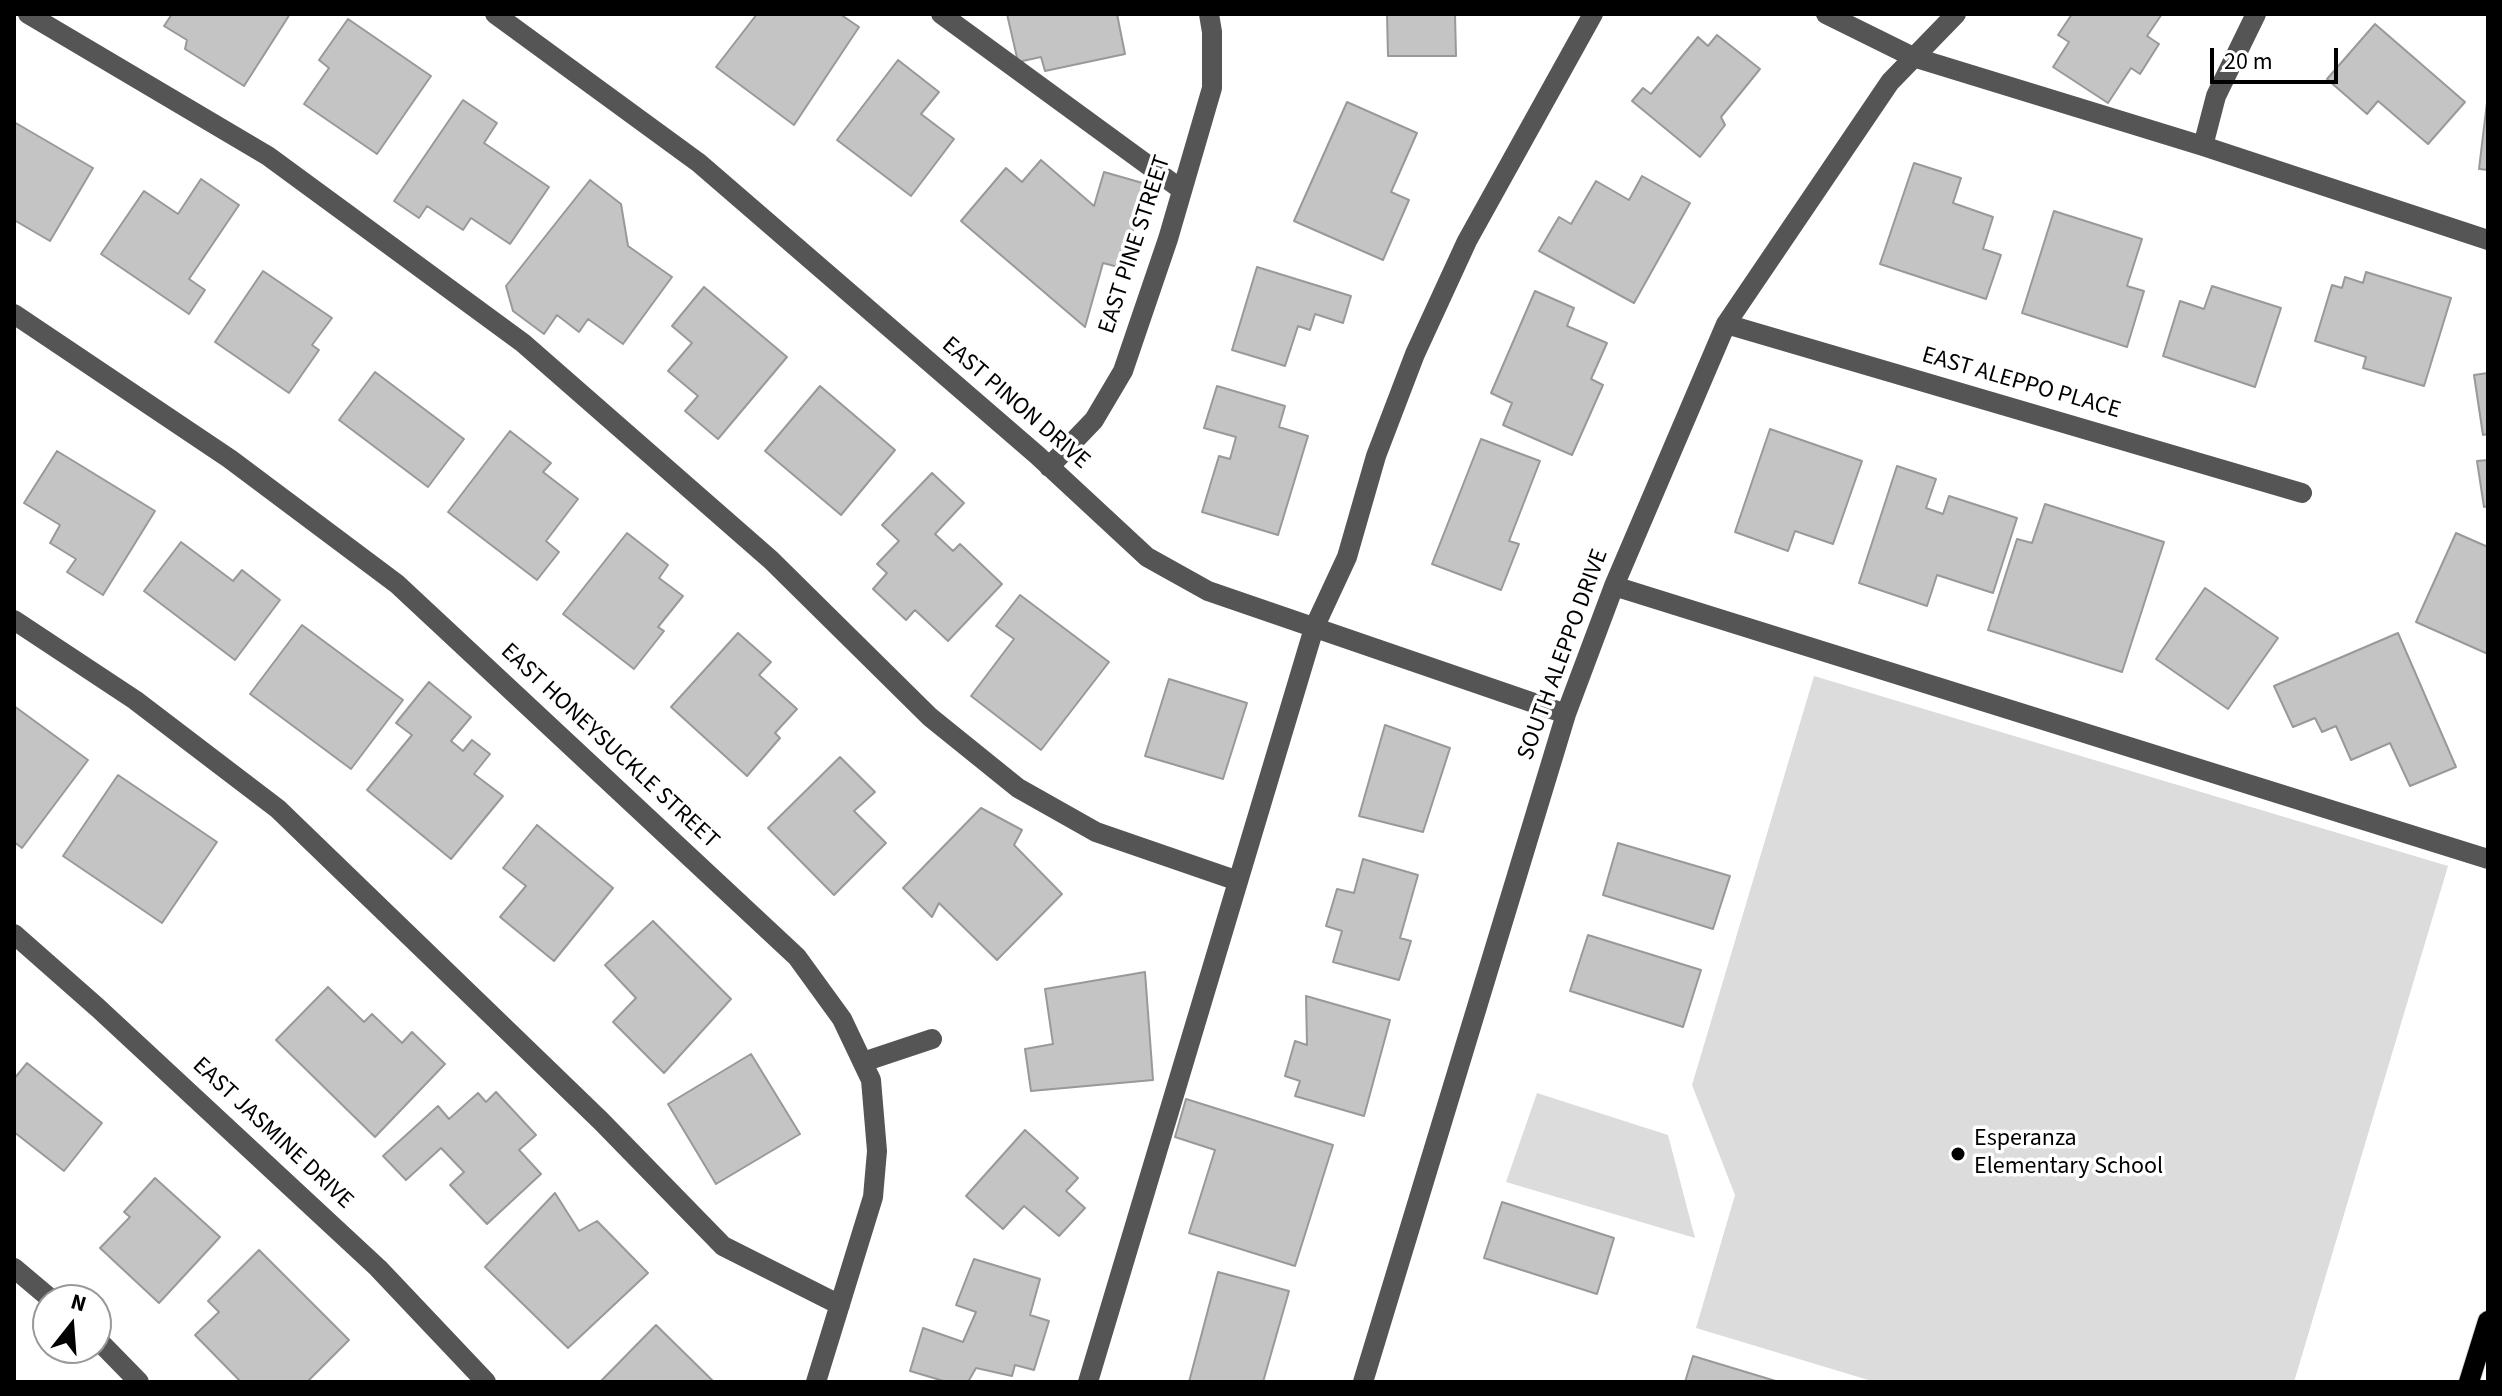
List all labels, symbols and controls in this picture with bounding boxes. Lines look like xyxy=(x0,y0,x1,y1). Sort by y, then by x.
scale bar xyxy=(2214,32,2342,82)
text: 20 m xyxy=(2224,44,2273,79)
street label: EAST PINE STREET xyxy=(1094,152,1178,338)
street label: EAST PINON DRIVE xyxy=(935,332,1095,476)
street label: EAST ALEPPO PLACE xyxy=(1918,342,2124,426)
street label: SOUTH ALEPPO DRIVE xyxy=(1512,546,1616,764)
street label: EAST HONEYSUCKLE STREET xyxy=(494,638,724,856)
street label: EAST JASMINE DRIVE xyxy=(186,1052,358,1216)
place label: Esperanza Elementary School xyxy=(1974,1126,2163,1182)
marker: Esperanza Elementary School xyxy=(1949,1145,1967,1163)
north arrow xyxy=(32,1284,112,1364)
text: N xyxy=(67,1286,90,1320)

